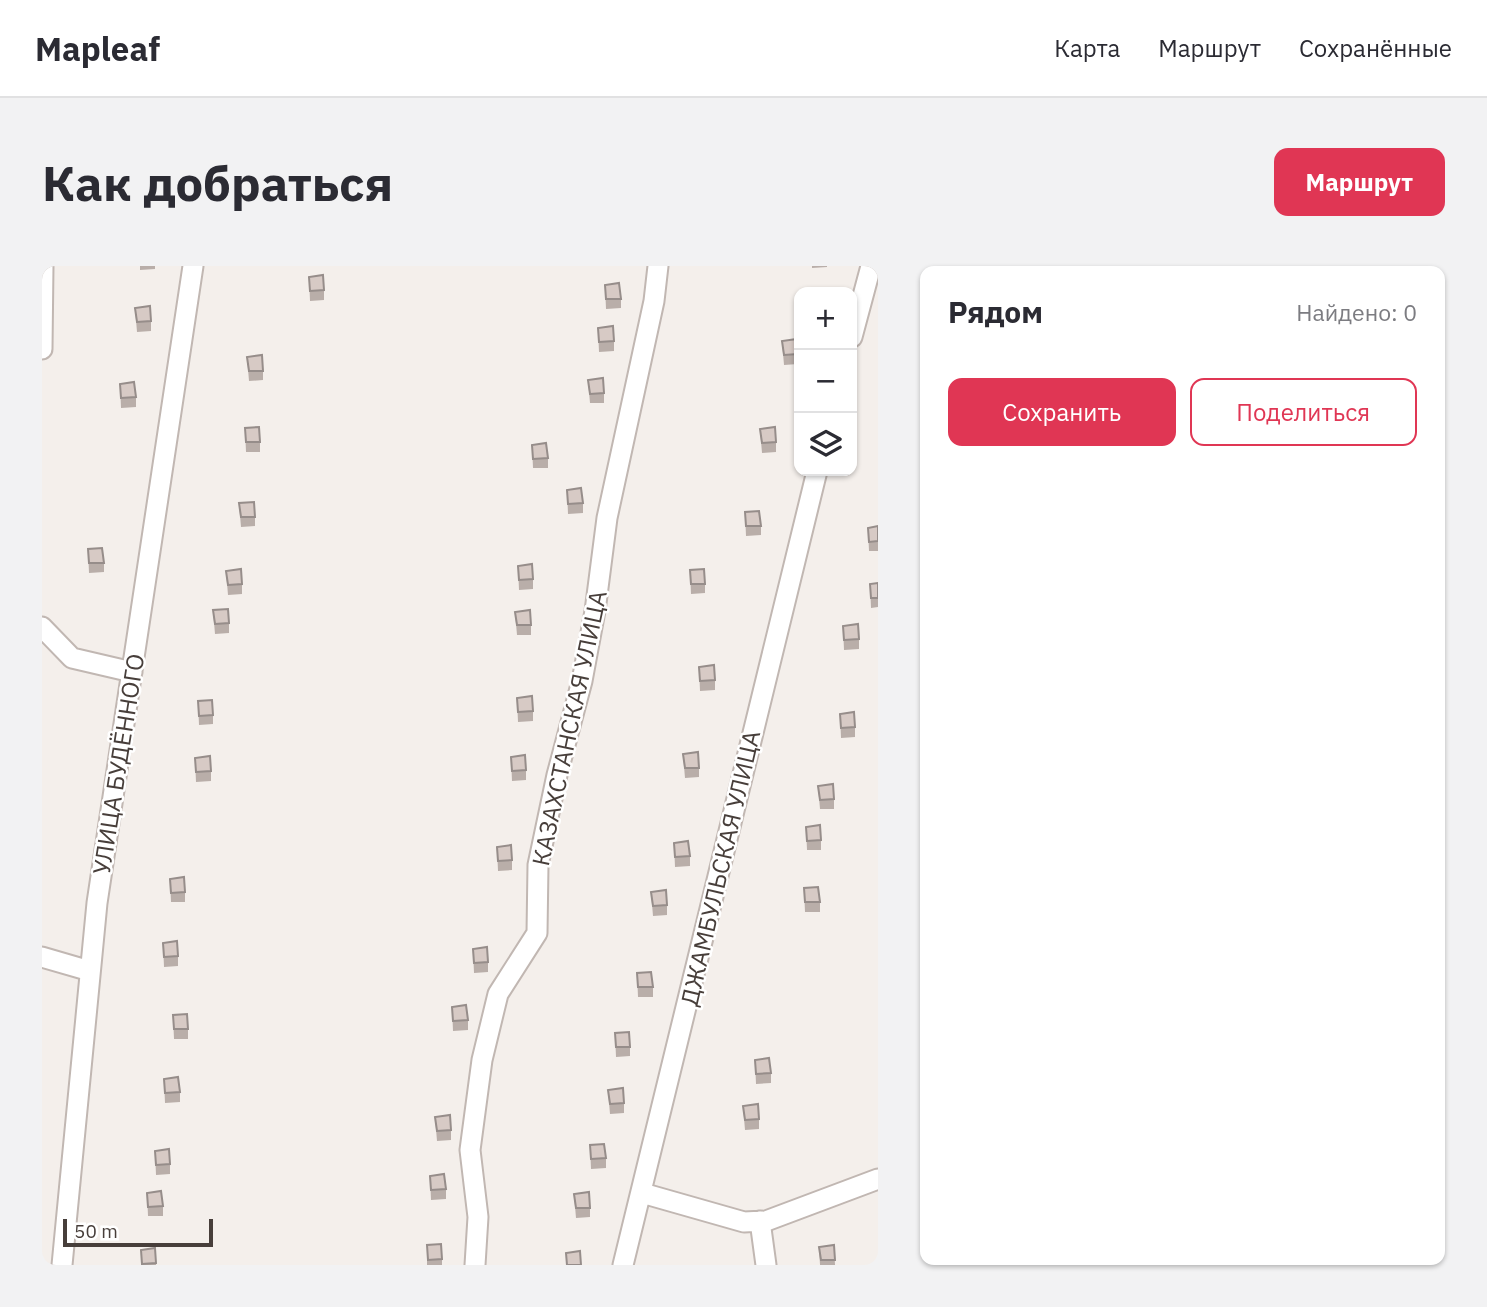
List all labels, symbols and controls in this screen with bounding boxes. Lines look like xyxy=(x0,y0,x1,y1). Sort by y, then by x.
text: Mapleaf xyxy=(35,27,160,70)
text: Карта xyxy=(1054,32,1120,64)
text: Маршрут xyxy=(1158,32,1261,64)
text: Сохранённые xyxy=(1299,32,1452,64)
button: Маршрут xyxy=(1274,148,1445,216)
text: Как добраться xyxy=(42,151,393,214)
map controls xyxy=(794,287,857,476)
button: + xyxy=(794,287,857,350)
text: Рядом xyxy=(948,292,1043,331)
text: Найдено: 0 xyxy=(1296,297,1417,327)
button: − xyxy=(794,350,857,413)
button: Сохранить xyxy=(948,378,1176,446)
button: Поделиться xyxy=(1190,378,1417,446)
button: layers xyxy=(794,413,857,476)
street label: КАЗАХСТАНСКАЯ УЛИЦА xyxy=(524,587,614,869)
street label: УЛИЦА БУДЁННОГО xyxy=(85,651,151,877)
street label: ДЖАМБУЛЬСКАЯ УЛИЦА xyxy=(673,727,767,1009)
scale bar xyxy=(63,1216,214,1248)
text: 50 m xyxy=(74,1219,118,1243)

